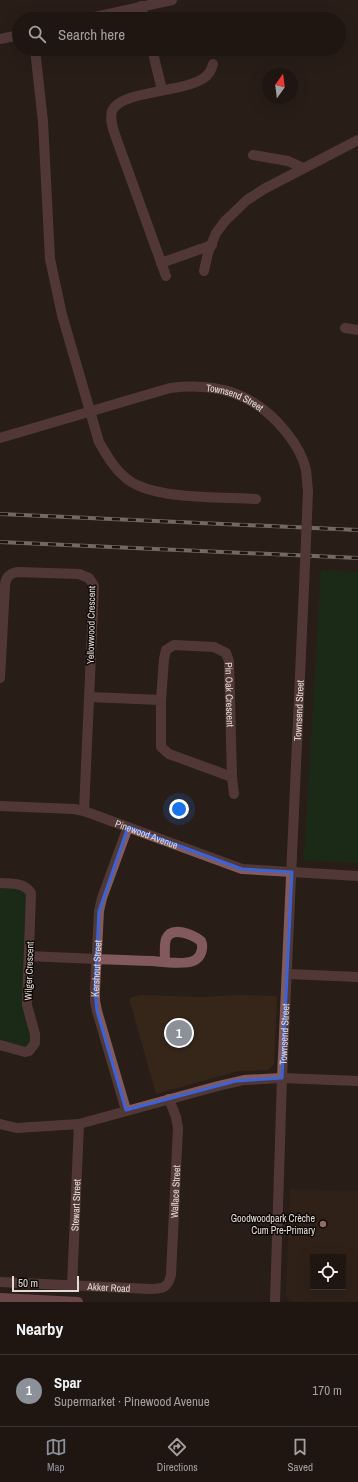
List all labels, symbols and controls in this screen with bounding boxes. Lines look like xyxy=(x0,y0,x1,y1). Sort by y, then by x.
search box xyxy=(12,12,346,56)
icon: search xyxy=(26,23,48,45)
text: Search here xyxy=(58,24,125,45)
north arrow xyxy=(262,68,298,104)
street label: Townsend Street xyxy=(205,381,267,414)
street label: Yellowwood Crescent xyxy=(84,585,98,664)
street label: Pin Oak Crescent xyxy=(223,662,237,728)
street label: Townsend Street xyxy=(291,679,306,741)
your location xyxy=(169,799,189,819)
street label: Pinewood Avenue xyxy=(113,817,180,852)
street label: Kershout Street xyxy=(88,939,104,997)
street label: Wilger Crescent xyxy=(21,941,37,1001)
street label: Townsend Street xyxy=(276,1003,292,1065)
pin: 1 xyxy=(166,1018,192,1048)
street label: Wallace Street xyxy=(167,1164,183,1218)
street label: Stewart Street xyxy=(68,1178,83,1231)
place label: Goodwoodpark Crèche Cum Pre-Primary xyxy=(231,1212,316,1237)
marker: Goodwoodpark Crèche Cum Pre-Primary xyxy=(318,1219,328,1229)
map controls xyxy=(310,1254,346,1290)
button: locate xyxy=(310,1254,346,1290)
scale bar xyxy=(12,1274,79,1293)
text: 50 m xyxy=(18,1276,38,1290)
street label: Akker Road xyxy=(86,1280,131,1295)
text: Nearby xyxy=(16,1317,63,1340)
text: Spar xyxy=(54,1372,81,1393)
text: 1 xyxy=(26,1382,32,1399)
text: 170 m xyxy=(312,1382,342,1399)
text: Supermarket · Pinewood Avenue xyxy=(54,1393,210,1410)
tab: Map xyxy=(45,1436,67,1474)
tab: Directions xyxy=(157,1436,198,1474)
tab: Saved xyxy=(288,1436,313,1474)

